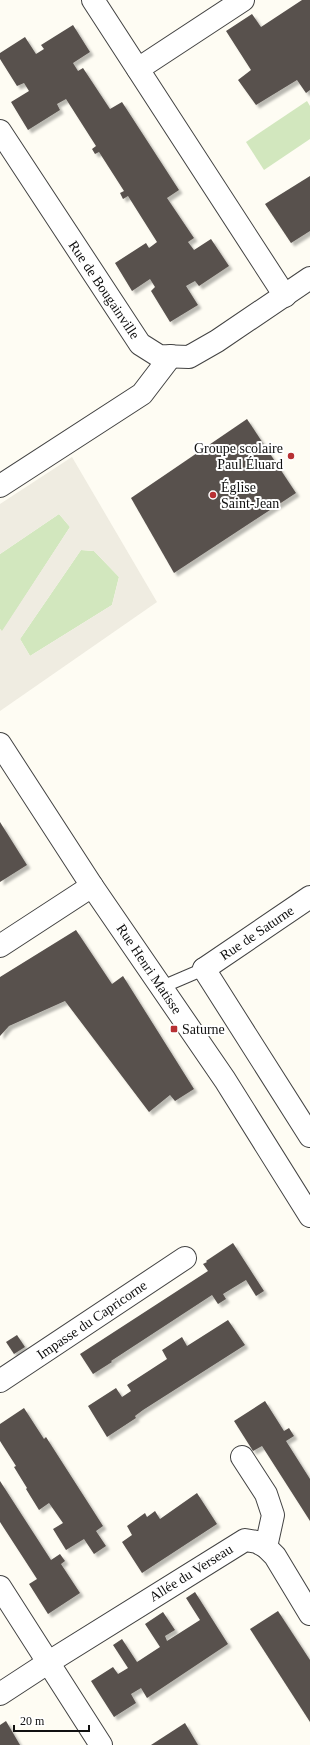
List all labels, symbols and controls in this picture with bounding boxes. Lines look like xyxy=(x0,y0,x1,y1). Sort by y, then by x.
street label: Rue de Bougainville xyxy=(66,238,142,342)
place label: Groupe scolaire Paul Éluard xyxy=(194,441,283,472)
marker: Groupe scolaire Paul Éluard xyxy=(286,451,296,461)
place label: Église Saint-Jean xyxy=(221,479,279,511)
marker: Église Saint-Jean xyxy=(208,490,218,500)
street label: Rue de Saturne xyxy=(217,903,297,963)
street label: Rue Henri Matisse xyxy=(113,921,185,1017)
place label: Saturne xyxy=(182,1022,225,1037)
marker: Saturne xyxy=(169,1024,179,1034)
street label: Impasse du Capricorne xyxy=(34,1278,150,1362)
street label: Allée du Verseau xyxy=(147,1541,235,1605)
scale bar xyxy=(14,1707,89,1733)
text: 20 m xyxy=(20,1714,45,1728)

